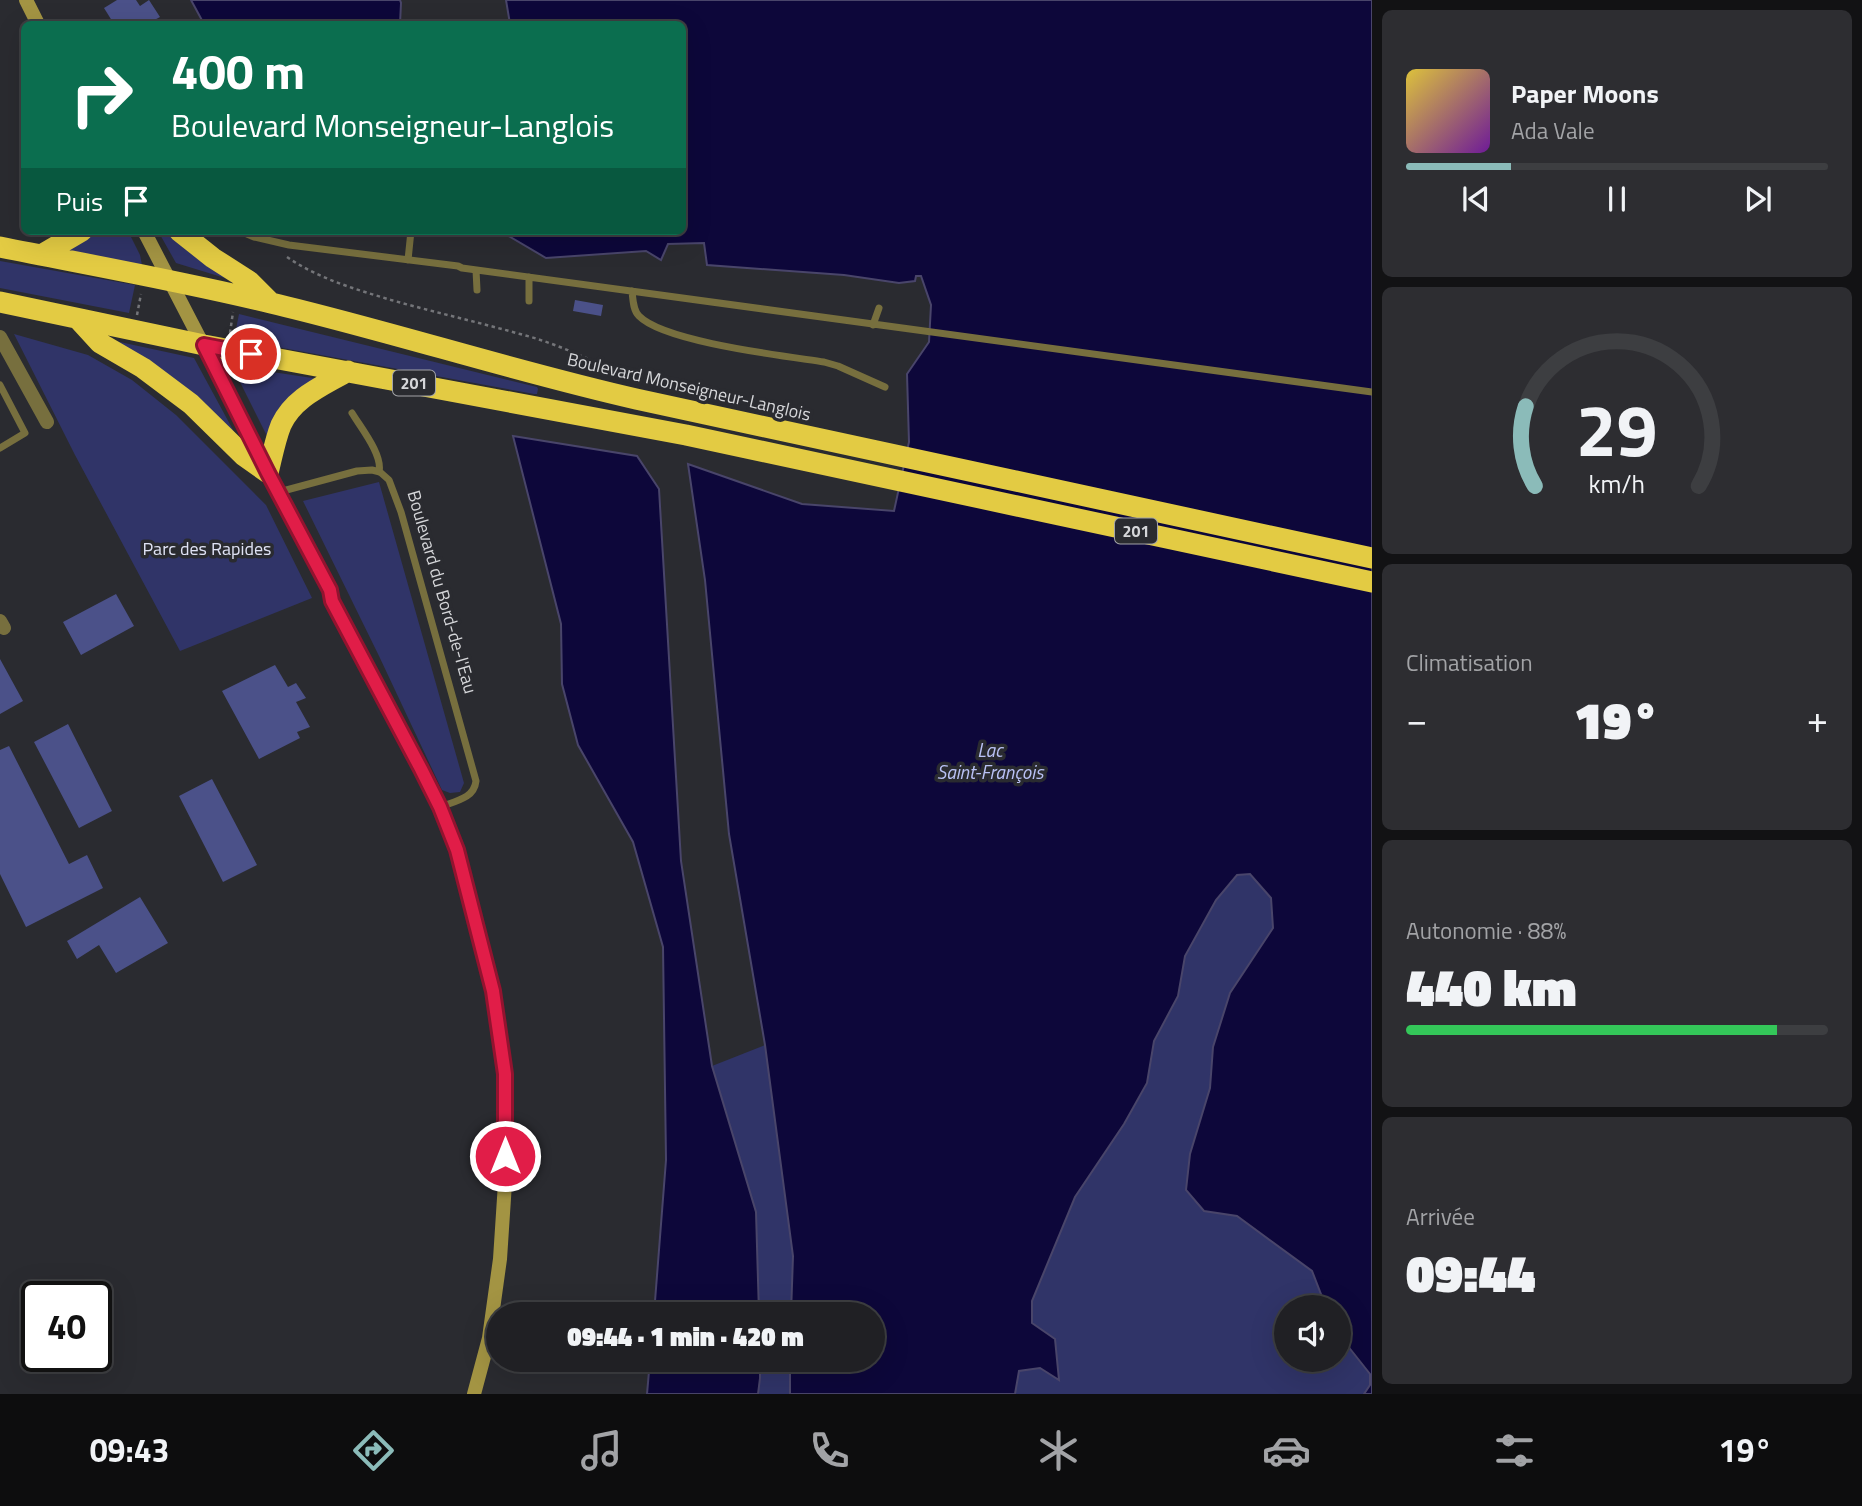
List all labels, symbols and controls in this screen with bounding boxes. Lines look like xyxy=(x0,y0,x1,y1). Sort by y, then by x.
text: 400 m xyxy=(171,33,305,108)
icon: right xyxy=(56,49,147,140)
text: Paper Moons xyxy=(1511,74,1659,113)
text: Boulevard Monseigneur-Langlois xyxy=(171,101,614,149)
text: Ada Vale xyxy=(1511,113,1595,148)
icon: previous xyxy=(1457,180,1495,218)
icon: pause xyxy=(1598,180,1636,218)
icon: next xyxy=(1739,180,1777,218)
text: Puis xyxy=(56,182,103,221)
icon: arrive xyxy=(117,182,155,220)
pin xyxy=(221,324,281,384)
icon: arrive xyxy=(232,335,270,373)
street label: Boulevard Monseigneur-Langlois xyxy=(565,345,814,428)
road number: 201 xyxy=(393,370,435,396)
text: 29 xyxy=(1576,375,1658,485)
text: km/h xyxy=(1589,465,1645,503)
street label: Boulevard du Bord-de-l'Eau xyxy=(401,487,484,697)
road number: 201 xyxy=(1115,518,1157,544)
park label: Parc des Rapides xyxy=(143,535,271,562)
text: Climatisation xyxy=(1406,645,1533,680)
text: 19° xyxy=(1574,680,1660,759)
text: − xyxy=(1406,690,1427,748)
text: + xyxy=(1807,690,1828,748)
water label: Lac Saint-François xyxy=(937,735,1045,786)
text: Autonomie · 88% xyxy=(1406,913,1566,948)
text: 440 km xyxy=(1406,947,1577,1026)
position arrow xyxy=(468,1119,542,1193)
text: Arrivée xyxy=(1406,1199,1475,1234)
text: 09:44 xyxy=(1406,1233,1535,1312)
speed limit sign: 40 xyxy=(21,1281,112,1372)
map controls xyxy=(1274,1295,1351,1372)
button: sound xyxy=(1274,1295,1351,1372)
text: 09:44 · 1 min · 420 m xyxy=(567,1317,804,1356)
text: 09:43 xyxy=(90,1426,170,1474)
icon: directions xyxy=(349,1426,398,1475)
icon: music xyxy=(577,1426,626,1475)
icon: phone xyxy=(805,1426,854,1475)
icon: climate xyxy=(1034,1426,1083,1475)
icon: car xyxy=(1262,1426,1311,1475)
icon: filters xyxy=(1490,1426,1539,1475)
text: 19° xyxy=(1718,1426,1772,1474)

